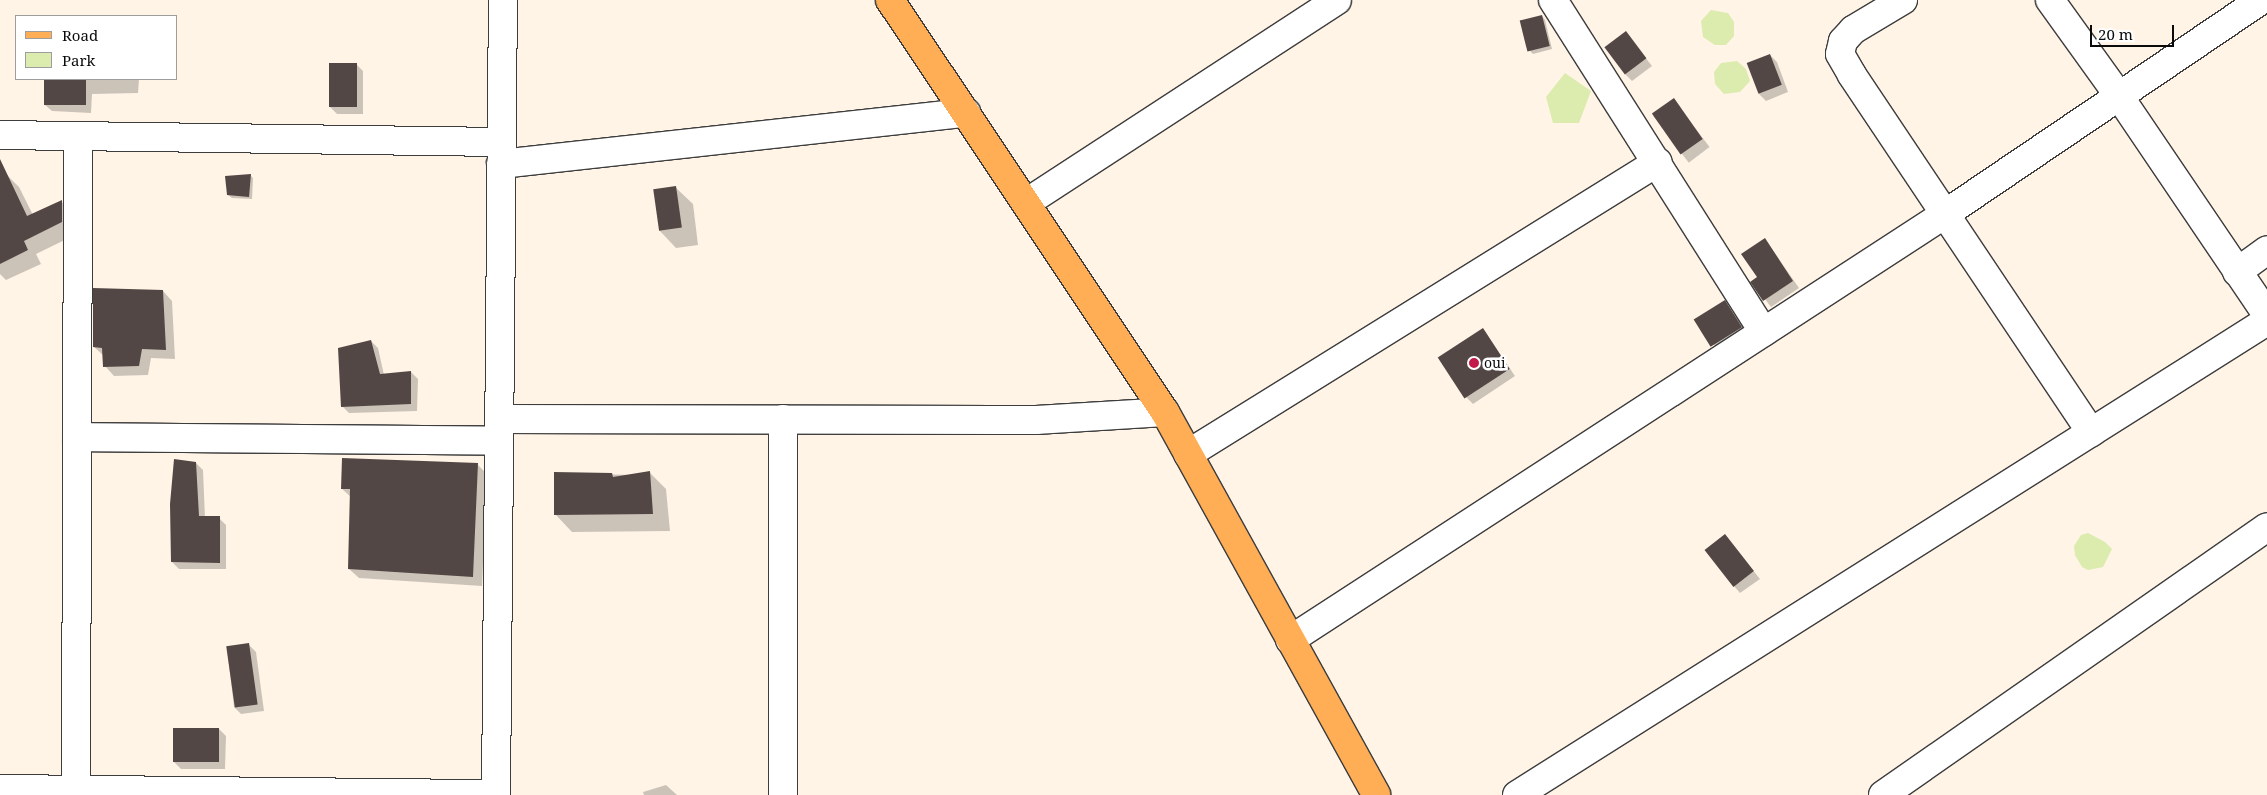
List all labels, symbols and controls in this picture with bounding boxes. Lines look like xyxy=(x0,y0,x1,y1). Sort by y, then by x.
legend xyxy=(15,15,178,80)
scale bar xyxy=(2092,15,2176,47)
text: 20 m xyxy=(2098,24,2133,44)
text: Road xyxy=(62,25,98,45)
text: Park xyxy=(62,50,95,70)
place label: oui xyxy=(1484,355,1505,371)
marker: oui xyxy=(1468,357,1480,369)

